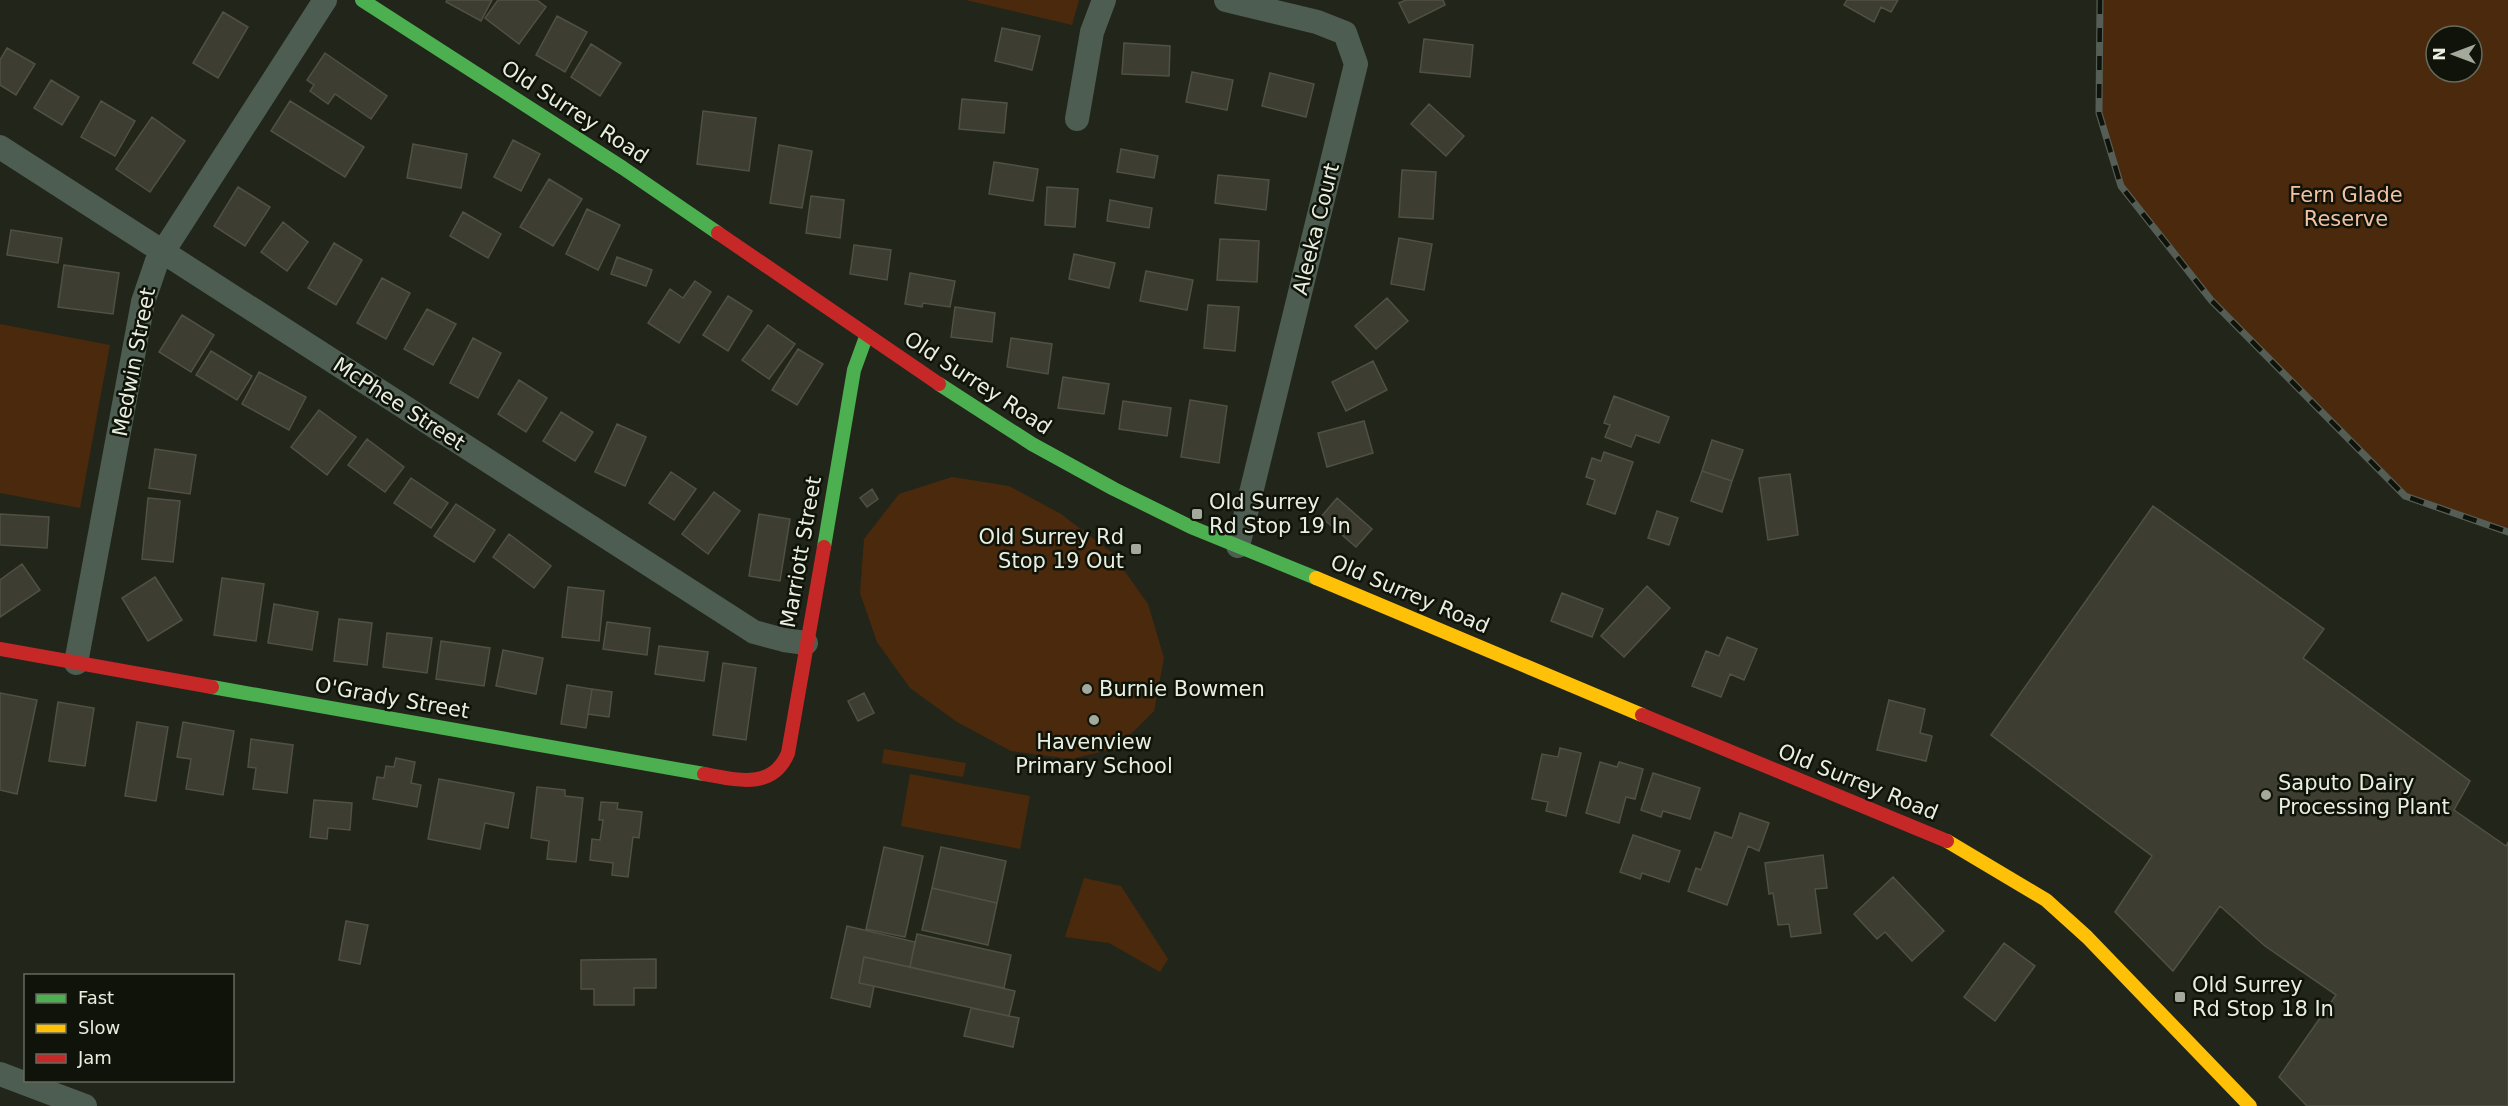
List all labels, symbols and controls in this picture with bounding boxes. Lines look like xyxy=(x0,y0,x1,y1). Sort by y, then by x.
north arrow xyxy=(2424,24,2484,84)
text: N xyxy=(2430,47,2449,61)
street label: Old Surrey Road xyxy=(497,56,653,168)
street label: Aleeka Court xyxy=(1288,161,1344,297)
park label: Fern Glade Reserve xyxy=(2289,183,2403,231)
street label: Medwin Street xyxy=(108,286,160,438)
street label: Old Surrey Road xyxy=(900,327,1056,439)
street label: McPhee Street xyxy=(329,353,469,455)
street label: Marriott Street xyxy=(776,474,826,630)
place label: Old Surrey Rd Stop 19 In xyxy=(1209,490,1351,538)
marker: Old Surrey Rd Stop 19 In xyxy=(1190,507,1204,521)
place label: Old Surrey Rd Stop 19 Out xyxy=(979,525,1124,573)
marker: Old Surrey Rd Stop 19 Out xyxy=(1129,542,1143,556)
street label: Old Surrey Road xyxy=(1327,550,1493,638)
street label: O'Grady Street xyxy=(313,673,471,723)
place label: Burnie Bowmen xyxy=(1099,677,1265,701)
marker: Burnie Bowmen xyxy=(1080,682,1094,696)
marker: Havenview Primary School xyxy=(1087,713,1101,727)
place label: Havenview Primary School xyxy=(1015,730,1173,778)
street label: Old Surrey Road xyxy=(1775,739,1941,825)
place label: Saputo Dairy Processing Plant xyxy=(2278,771,2450,819)
marker: Saputo Dairy Processing Plant xyxy=(2259,788,2273,802)
place label: Old Surrey Rd Stop 18 In xyxy=(2192,973,2334,1021)
legend xyxy=(24,974,234,1082)
text: Fast xyxy=(78,987,114,1008)
marker: Old Surrey Rd Stop 18 In xyxy=(2173,990,2187,1004)
text: Slow xyxy=(78,1017,120,1038)
text: Jam xyxy=(77,1047,112,1068)

